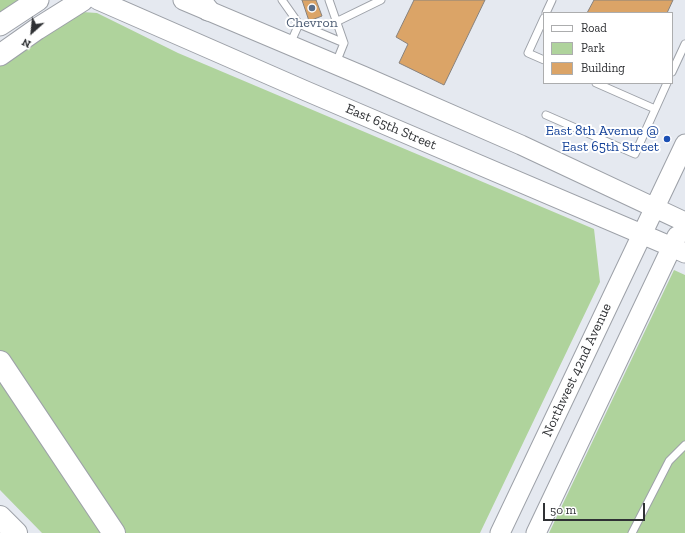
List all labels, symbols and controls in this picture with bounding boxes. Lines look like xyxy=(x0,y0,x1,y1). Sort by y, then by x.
marker: Chevron xyxy=(307,3,317,13)
north arrow xyxy=(12,12,52,52)
legend xyxy=(543,12,673,84)
place label: Chevron xyxy=(286,15,338,31)
text: Road xyxy=(581,21,607,35)
text: N xyxy=(20,35,33,51)
text: Park xyxy=(581,41,605,55)
text: Building xyxy=(581,61,625,75)
street label: East 65th Street xyxy=(343,100,439,154)
place label: East 8th Avenue @ East 65th Street xyxy=(546,123,659,156)
marker: East 8th Avenue @ East 65th Street xyxy=(662,134,672,144)
street label: Northwest 42nd Avenue xyxy=(539,301,615,439)
scale bar xyxy=(545,495,647,521)
text: 50 m xyxy=(550,503,576,517)

